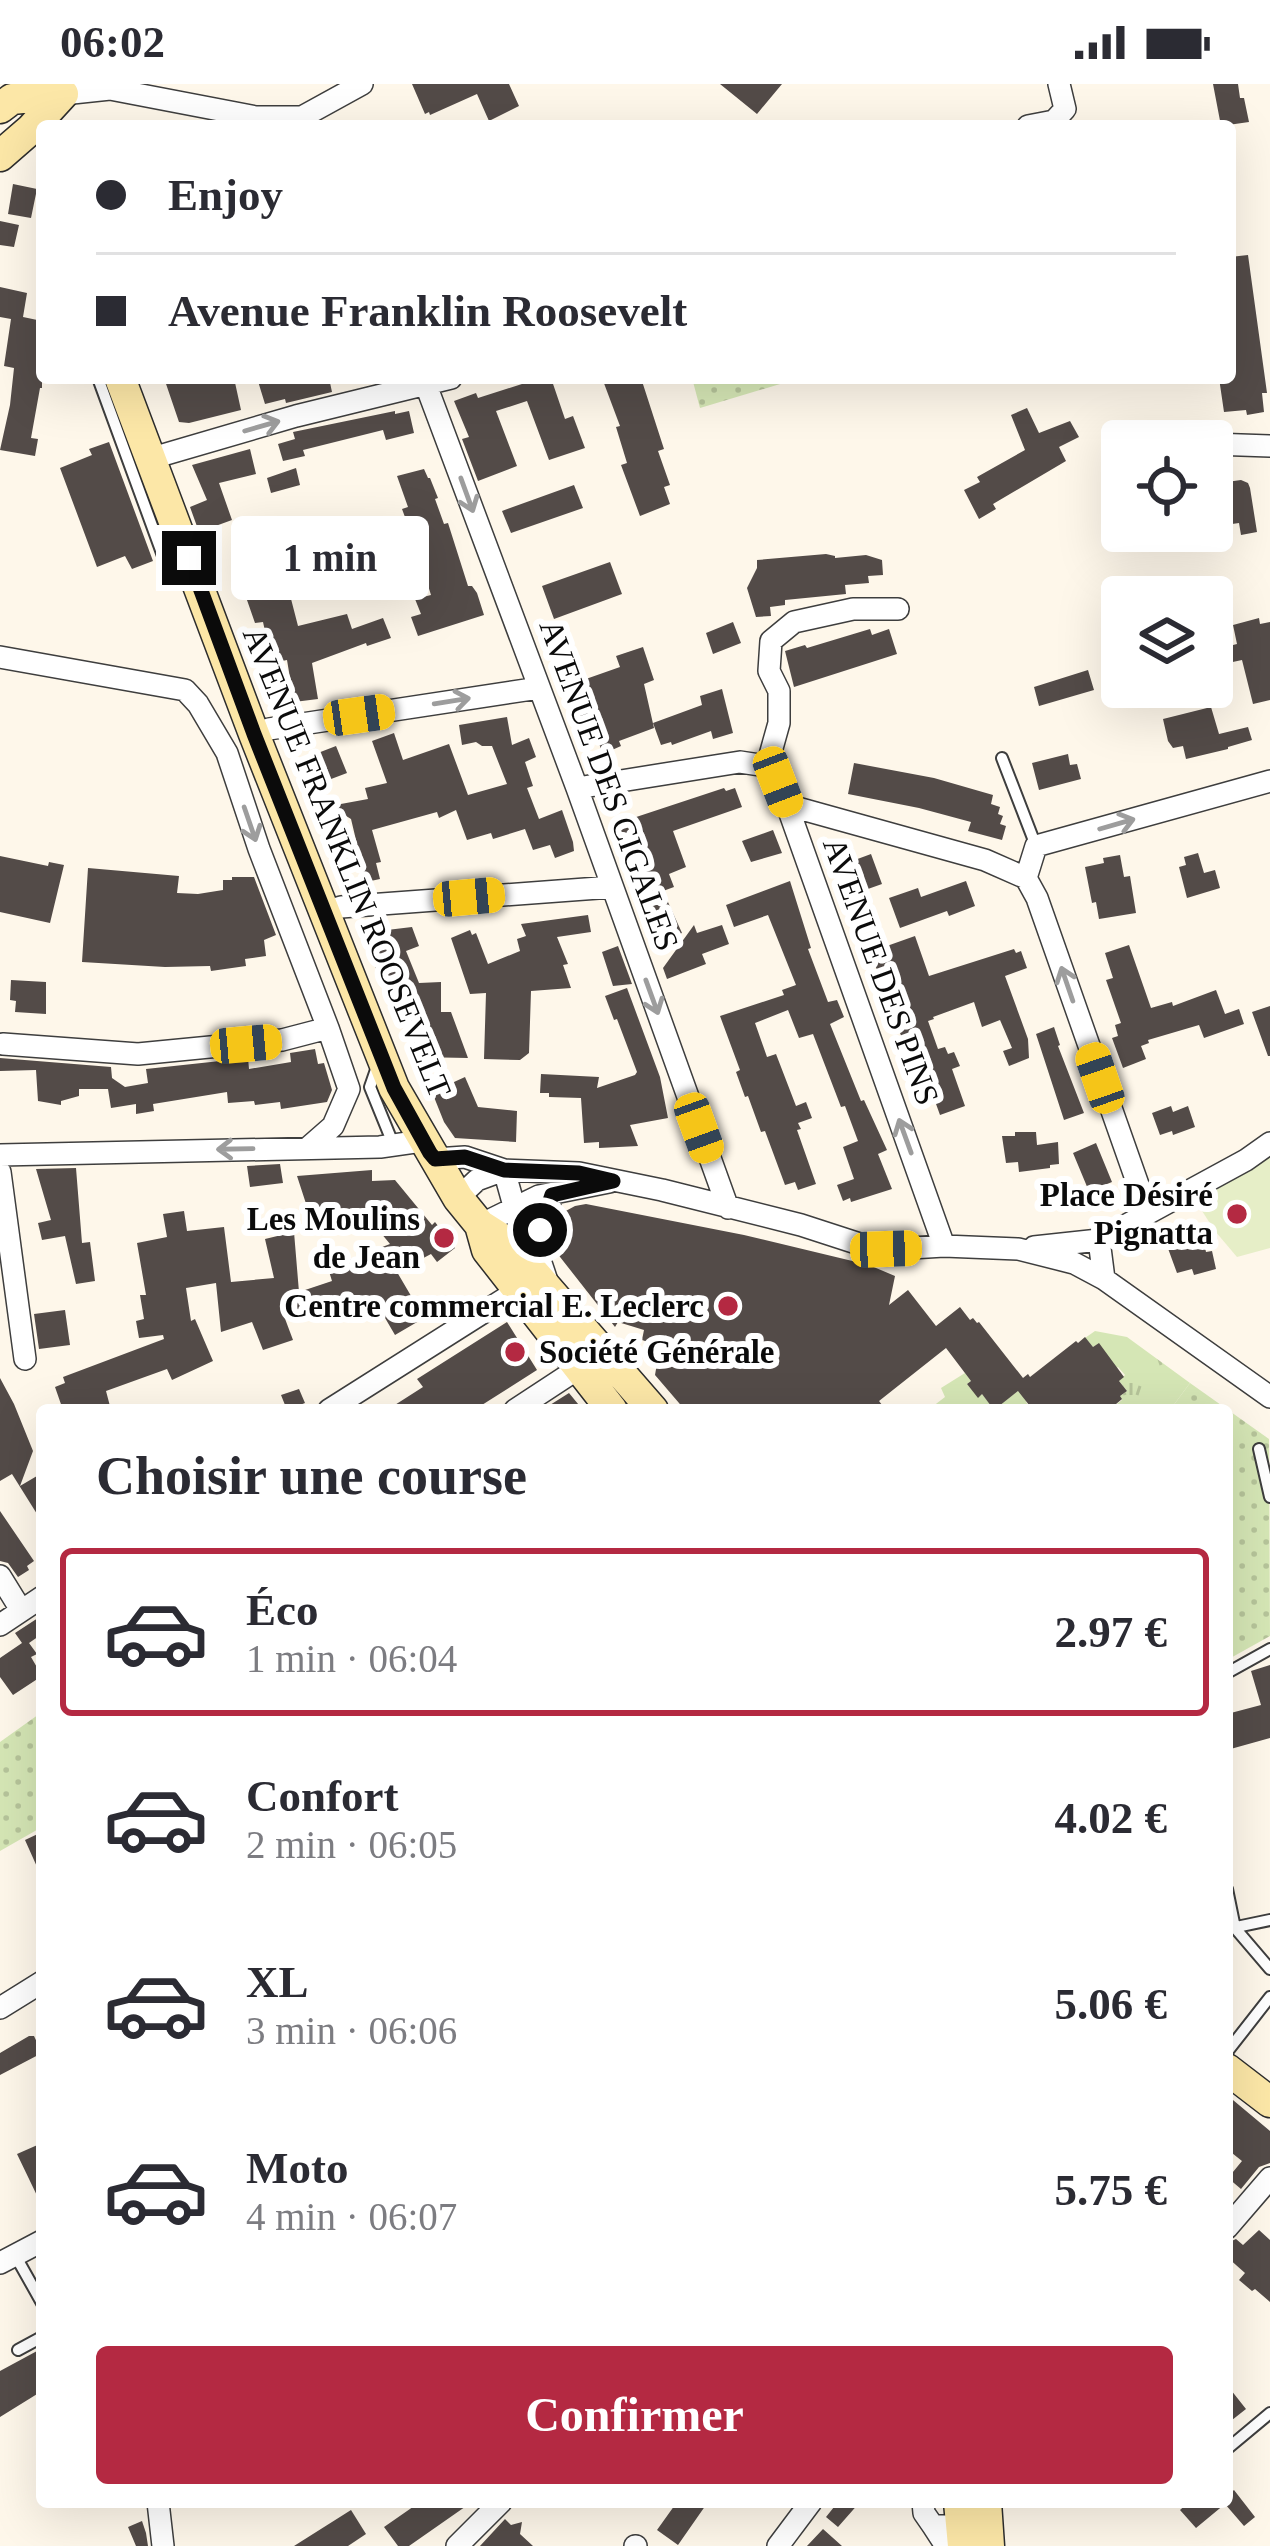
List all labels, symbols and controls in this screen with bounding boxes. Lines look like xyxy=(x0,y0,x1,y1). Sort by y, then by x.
text: 06:02 xyxy=(60,17,165,67)
text: Enjoy xyxy=(168,170,283,220)
text: Avenue Franklin Roosevelt xyxy=(168,286,687,336)
one-way arrow xyxy=(242,414,280,436)
map controls xyxy=(1101,420,1233,708)
button: locate xyxy=(1101,420,1233,552)
one-way arrow xyxy=(458,476,479,513)
callout: 1 min xyxy=(231,516,429,600)
route end xyxy=(162,531,216,585)
text: 1 min xyxy=(283,536,377,579)
button: layers xyxy=(1101,576,1233,708)
street label: AVENUE DES CIGALES xyxy=(532,615,686,955)
street label: AVENUE FRANKLIN ROOSEVELT xyxy=(236,622,458,1102)
one-way arrow xyxy=(432,689,471,712)
car xyxy=(321,692,397,738)
car xyxy=(748,742,808,822)
one-way arrow xyxy=(241,804,263,842)
one-way arrow xyxy=(1097,811,1135,833)
street label: AVENUE DES PINS xyxy=(816,832,946,1110)
car xyxy=(432,876,506,918)
one-way arrow xyxy=(1055,966,1076,1003)
one-way arrow xyxy=(643,978,664,1015)
car xyxy=(209,1023,283,1065)
car xyxy=(1071,1038,1129,1118)
car xyxy=(670,1088,728,1168)
one-way arrow xyxy=(893,1118,914,1155)
one-way arrow xyxy=(216,1137,255,1160)
place label: Place Désiré Pignatta xyxy=(1040,1177,1213,1251)
place label: Les Moulins de Jean xyxy=(247,1201,420,1275)
marker: Place Désiré Pignatta xyxy=(1224,1201,1250,1227)
route start xyxy=(513,1203,567,1257)
marker: Les Moulins de Jean xyxy=(431,1225,457,1251)
car xyxy=(849,1230,923,1268)
place label: Centre commercial E. Leclerc xyxy=(284,1288,704,1324)
marker: Centre commercial E. Leclerc xyxy=(715,1293,741,1319)
place label: Société Générale xyxy=(539,1334,774,1370)
marker: Société Générale xyxy=(502,1339,528,1365)
text: Choisir une course xyxy=(96,1446,527,1506)
icon: car xyxy=(102,1578,210,1686)
text: Éco xyxy=(246,1585,319,1635)
text: 2.97 € xyxy=(1055,1607,1167,1657)
text: 1 min · 06:04 xyxy=(246,1637,457,1680)
icon: car xyxy=(102,1764,210,1872)
text: Confort xyxy=(246,1771,398,1821)
text: 4.02 € xyxy=(1055,1793,1167,1843)
text: 2 min · 06:05 xyxy=(246,1823,457,1866)
icon: car xyxy=(102,1950,210,2058)
text: XL xyxy=(246,1957,309,2007)
text: 5.06 € xyxy=(1055,1979,1167,2029)
text: 3 min · 06:06 xyxy=(246,2009,457,2052)
icon: car xyxy=(102,2136,210,2244)
text: Moto xyxy=(246,2143,348,2193)
text: 5.75 € xyxy=(1055,2165,1167,2215)
text: 4 min · 06:07 xyxy=(246,2195,457,2238)
button: Confirmer xyxy=(96,2346,1173,2484)

